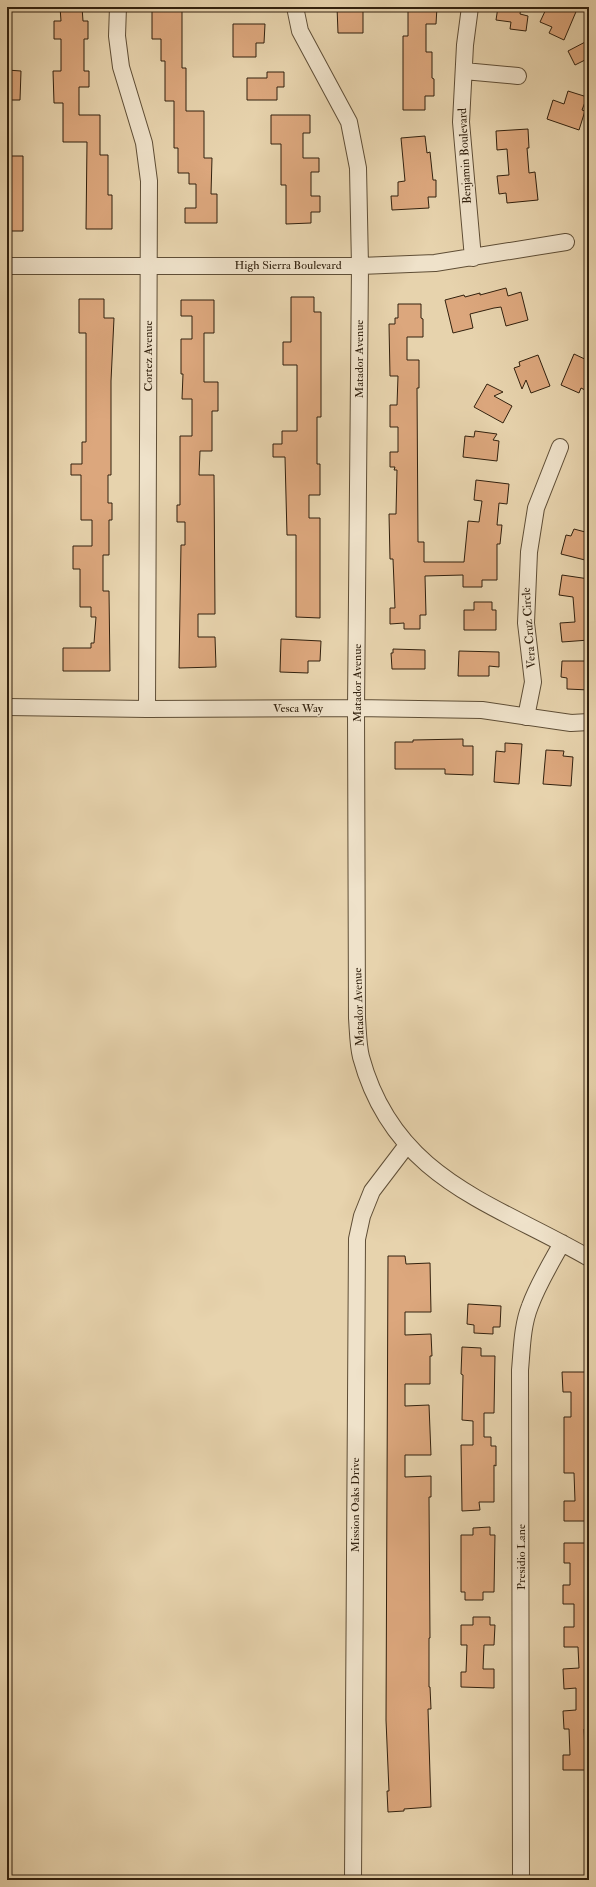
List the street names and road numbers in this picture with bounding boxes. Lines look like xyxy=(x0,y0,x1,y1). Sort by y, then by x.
street label: Benjamin Boulevard xyxy=(455,107,475,204)
street label: High Sierra Boulevard xyxy=(234,258,342,273)
street label: Cortez Avenue xyxy=(141,320,156,392)
street label: Matador Avenue xyxy=(352,320,367,398)
street label: Vera Cruz Circle xyxy=(519,587,539,669)
street label: Matador Avenue xyxy=(350,644,365,722)
street label: Vesca Way xyxy=(273,701,324,716)
street label: Matador Avenue xyxy=(350,967,368,1047)
street label: Mission Oaks Drive xyxy=(348,1457,363,1553)
street label: Presidio Lane xyxy=(514,1524,529,1590)

